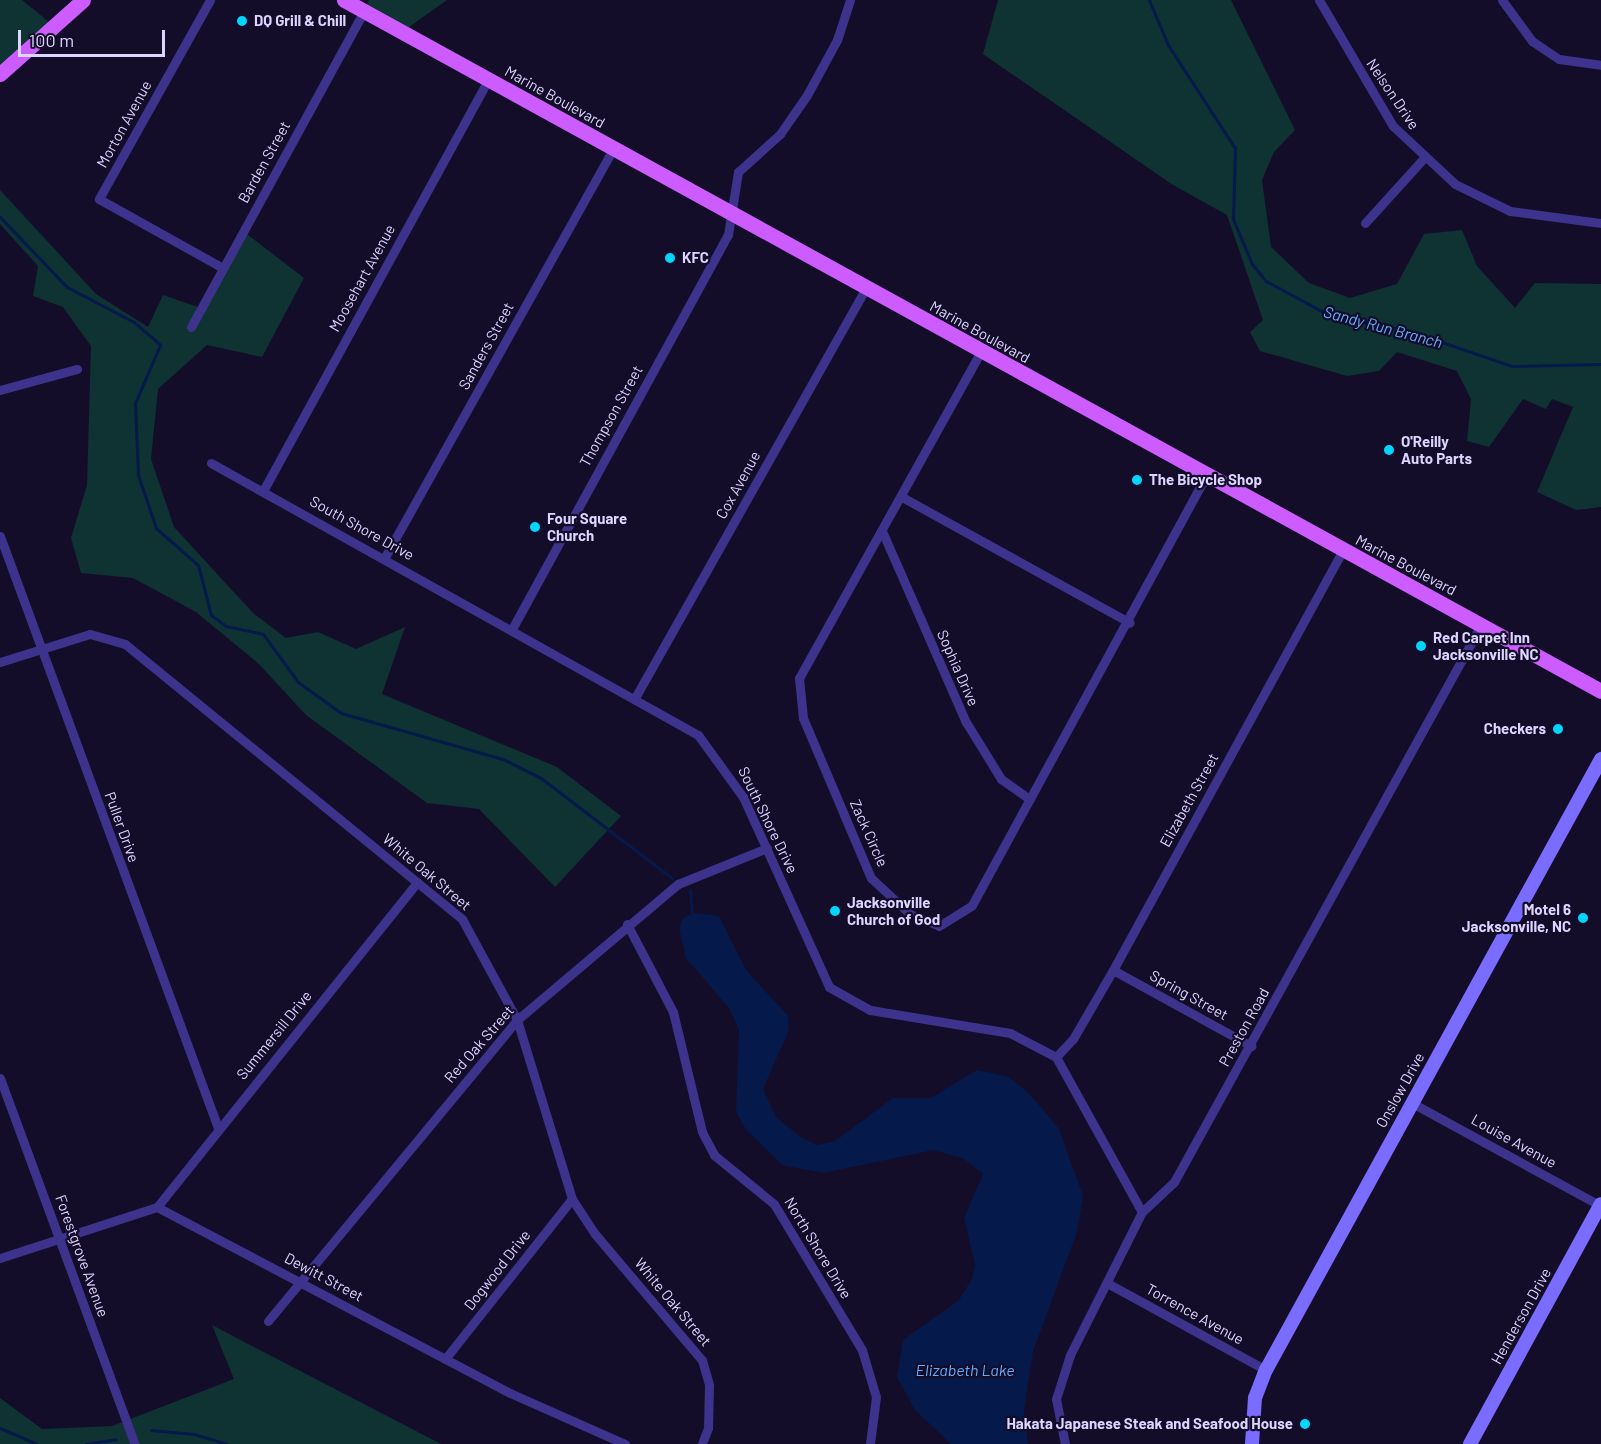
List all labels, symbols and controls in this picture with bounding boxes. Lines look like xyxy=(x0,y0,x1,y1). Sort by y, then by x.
place label: DQ Grill & Chill xyxy=(254,12,346,30)
marker: DQ Grill & Chill xyxy=(235,14,249,28)
scale bar xyxy=(21,18,168,56)
text: 100 m xyxy=(29,29,74,51)
street label: Nelson Drive xyxy=(1363,55,1423,133)
street label: Marine Boulevard xyxy=(502,62,608,132)
street label: Morton Avenue xyxy=(93,77,155,171)
street label: Barden Street xyxy=(234,118,294,206)
street label: Moosehart Avenue xyxy=(325,221,399,335)
place label: KFC xyxy=(682,249,709,267)
marker: KFC xyxy=(663,251,677,265)
street label: Marine Boulevard xyxy=(927,297,1033,367)
street label: Sanders Street xyxy=(455,299,517,393)
water label: Sandy Run Branch xyxy=(1322,302,1444,352)
street label: Thompson Street xyxy=(576,362,646,470)
place label: O'Reilly Auto Parts xyxy=(1401,432,1472,467)
marker: O'Reilly Auto Parts xyxy=(1382,443,1396,457)
street label: Cox Avenue xyxy=(712,448,764,522)
place label: The Bicycle Shop xyxy=(1149,471,1262,489)
marker: The Bicycle Shop xyxy=(1130,473,1144,487)
street label: South Shore Drive xyxy=(307,492,417,564)
place label: Four Square Church xyxy=(547,509,627,544)
marker: Four Square Church xyxy=(528,520,542,534)
street label: Marine Boulevard xyxy=(1352,531,1460,599)
street label: Sophia Drive xyxy=(933,627,983,709)
place label: Red Carpet Inn Jacksonville NC xyxy=(1433,628,1539,663)
marker: Red Carpet Inn Jacksonville NC xyxy=(1414,639,1428,653)
place label: Checkers xyxy=(1484,720,1546,738)
marker: Checkers xyxy=(1551,722,1565,736)
street label: Elizabeth Street xyxy=(1156,750,1222,850)
street label: South Shore Drive xyxy=(734,764,802,876)
street label: Puller Drive xyxy=(101,789,143,865)
street label: Zack Circle xyxy=(846,797,892,869)
street label: White Oak Street xyxy=(379,830,475,914)
place label: Jacksonville Church of God xyxy=(847,893,940,928)
place label: Motel 6 Jacksonville, NC xyxy=(1462,900,1571,935)
marker: Jacksonville Church of God xyxy=(828,904,842,918)
marker: Motel 6 Jacksonville, NC xyxy=(1576,911,1590,925)
street label: Spring Street xyxy=(1147,966,1231,1024)
street label: Preston Road xyxy=(1215,985,1273,1069)
street label: Summersill Drive xyxy=(233,987,315,1083)
street label: Red Oak Street xyxy=(440,1002,518,1086)
street label: Onslow Drive xyxy=(1372,1049,1428,1131)
street label: Louise Avenue xyxy=(1468,1110,1560,1172)
street label: Forestgrove Avenue xyxy=(52,1192,112,1320)
street label: North Shore Drive xyxy=(781,1194,855,1302)
street label: Dogwood Drive xyxy=(460,1226,534,1314)
street label: Dewitt Street xyxy=(282,1249,366,1305)
street label: White Oak Street xyxy=(631,1254,715,1350)
street label: Henderson Drive xyxy=(1487,1265,1555,1367)
street label: Torrence Avenue xyxy=(1143,1280,1247,1348)
water label: Elizabeth Lake xyxy=(916,1360,1014,1380)
place label: Hakata Japanese Steak and Seafood House xyxy=(1006,1415,1293,1433)
marker: Hakata Japanese Steak and Seafood House xyxy=(1298,1417,1312,1431)

